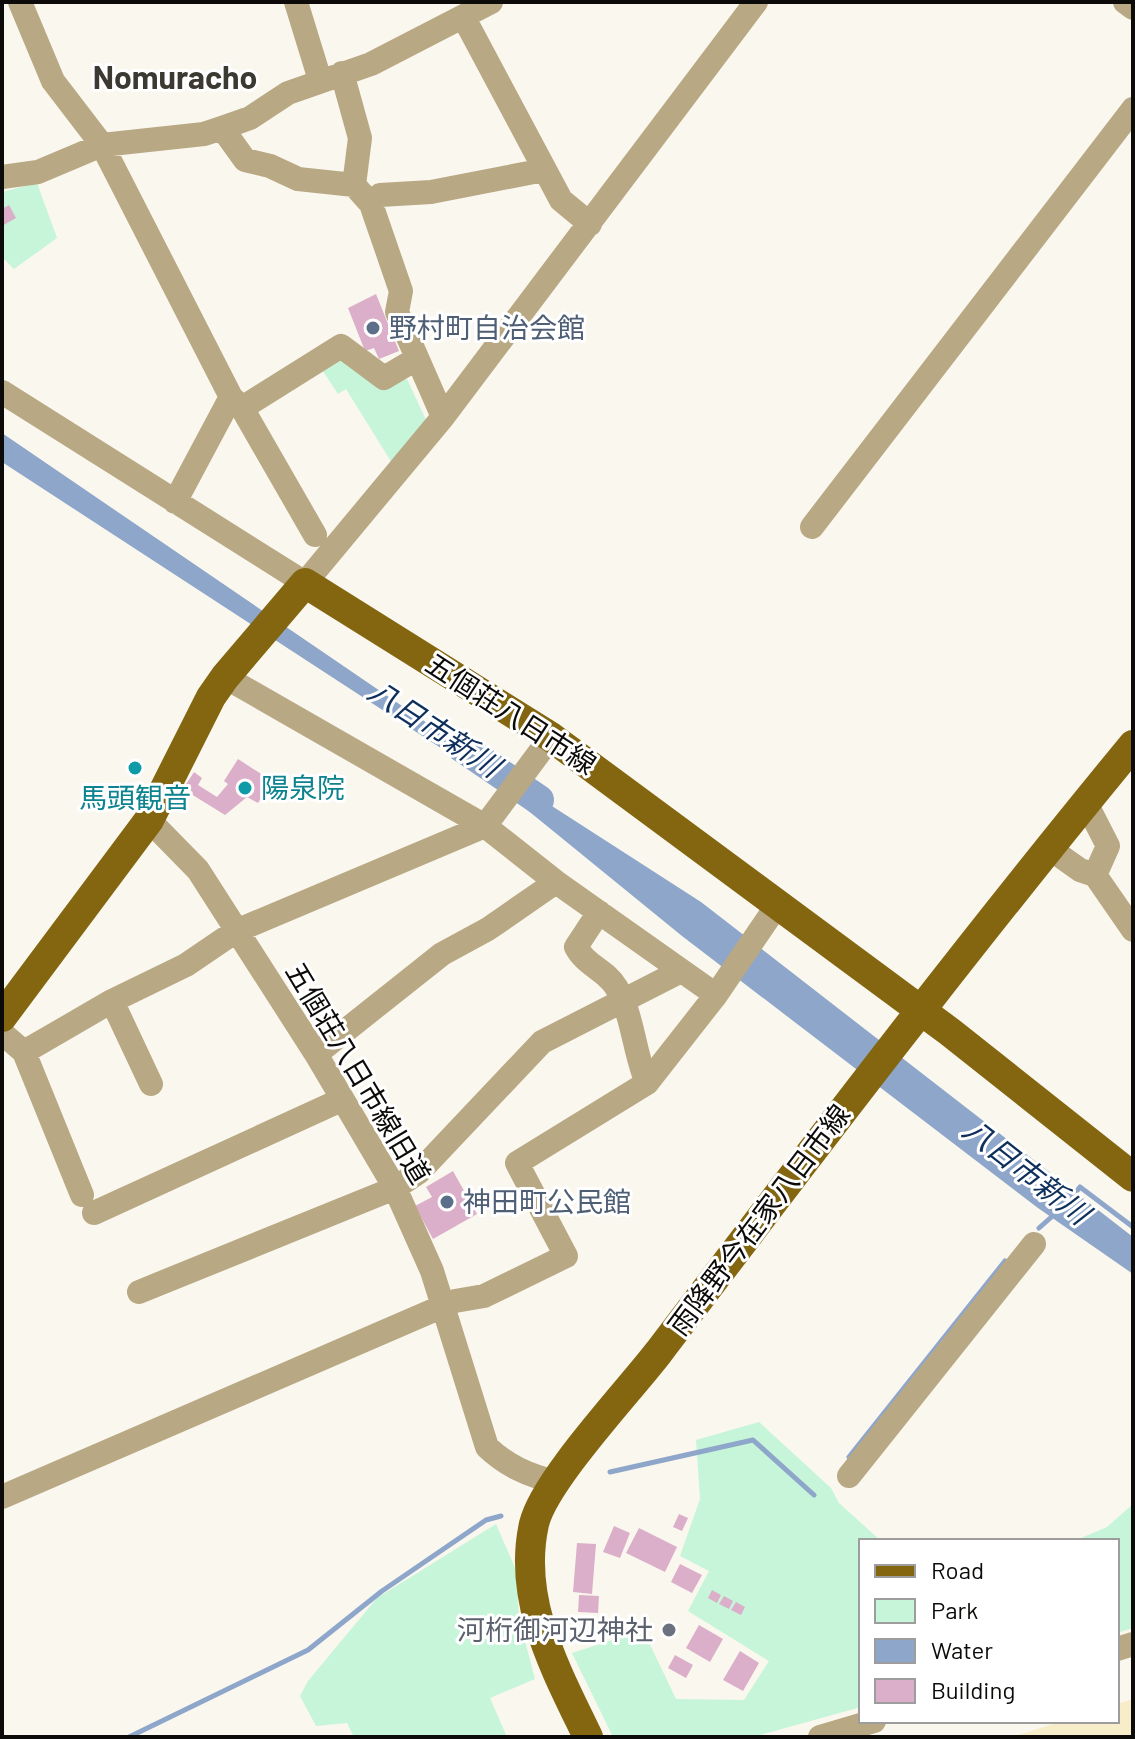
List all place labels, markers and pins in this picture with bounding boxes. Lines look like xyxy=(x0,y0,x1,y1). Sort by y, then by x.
place label: 野村町自治会館 xyxy=(389,310,585,344)
marker: 野村町自治会館 xyxy=(364,319,382,337)
marker: 馬頭観音 xyxy=(126,759,144,777)
place label: 陽泉院 xyxy=(261,770,345,804)
marker: 陽泉院 xyxy=(236,779,254,797)
place label: 馬頭観音 xyxy=(79,780,191,814)
place label: 神田町公民館 xyxy=(463,1184,631,1218)
marker: 神田町公民館 xyxy=(438,1193,456,1211)
place label: 河桁御河辺神社 xyxy=(457,1612,653,1646)
marker: 河桁御河辺神社 xyxy=(660,1621,678,1639)

